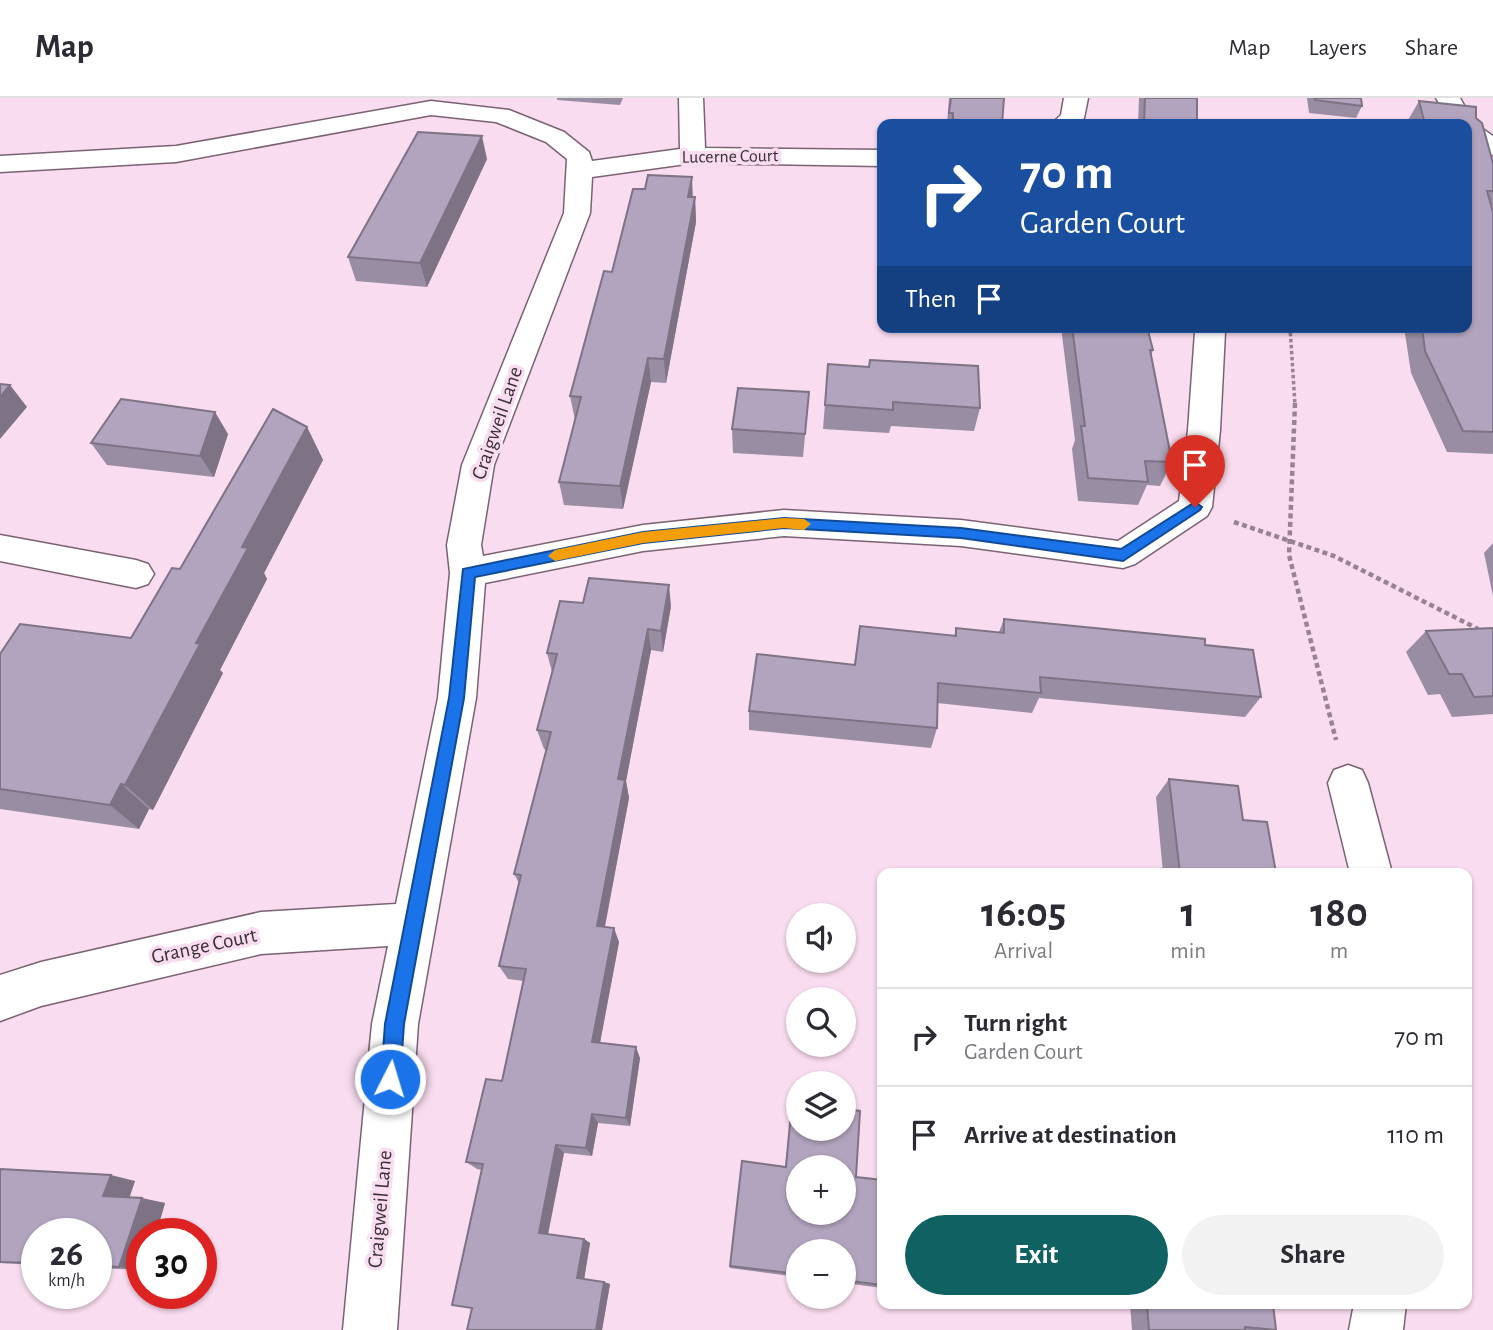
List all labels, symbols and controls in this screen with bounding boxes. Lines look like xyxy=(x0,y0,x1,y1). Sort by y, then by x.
text: Map xyxy=(35,31,94,64)
text: Map xyxy=(1228,36,1270,60)
text: Layers xyxy=(1308,36,1367,60)
text: Share xyxy=(1405,36,1458,60)
street label: Lucerne Court xyxy=(682,147,779,167)
icon: right xyxy=(905,147,996,238)
text: 70 m xyxy=(1020,149,1114,198)
text: Garden Court xyxy=(1020,207,1185,239)
icon: arrive xyxy=(970,280,1008,318)
text: Then xyxy=(905,286,956,312)
street label: Craigweil Lane xyxy=(468,364,526,482)
pin xyxy=(1165,435,1225,507)
icon: arrive xyxy=(1176,446,1214,484)
text: 16:05 xyxy=(981,892,1066,934)
text: 1 xyxy=(1181,892,1196,934)
text: 180 xyxy=(1310,892,1368,934)
map controls xyxy=(786,903,856,1309)
button: sound xyxy=(786,903,856,973)
street label: Grange Court xyxy=(149,925,259,967)
text: Arrival xyxy=(994,940,1053,963)
text: min xyxy=(1170,940,1206,963)
text: m xyxy=(1330,940,1348,963)
button: search xyxy=(786,987,856,1057)
text: Turn right xyxy=(964,1010,1067,1036)
icon: right xyxy=(905,1018,943,1056)
text: 70 m xyxy=(1394,1024,1444,1050)
text: Garden Court xyxy=(964,1041,1083,1064)
position arrow xyxy=(353,1042,427,1116)
button: layers xyxy=(786,1071,856,1141)
icon: arrive xyxy=(905,1116,943,1154)
text: Arrive at destination xyxy=(964,1122,1177,1148)
text: 110 m xyxy=(1387,1122,1444,1148)
street label: Craigweil Lane xyxy=(364,1149,396,1269)
button: + xyxy=(786,1155,856,1225)
button: Exit xyxy=(905,1215,1168,1295)
button: Share xyxy=(1182,1215,1444,1295)
speed limit sign: 30 xyxy=(126,1218,217,1309)
text: 26 xyxy=(50,1237,83,1272)
button: − xyxy=(786,1239,856,1309)
text: km/h xyxy=(48,1272,85,1290)

